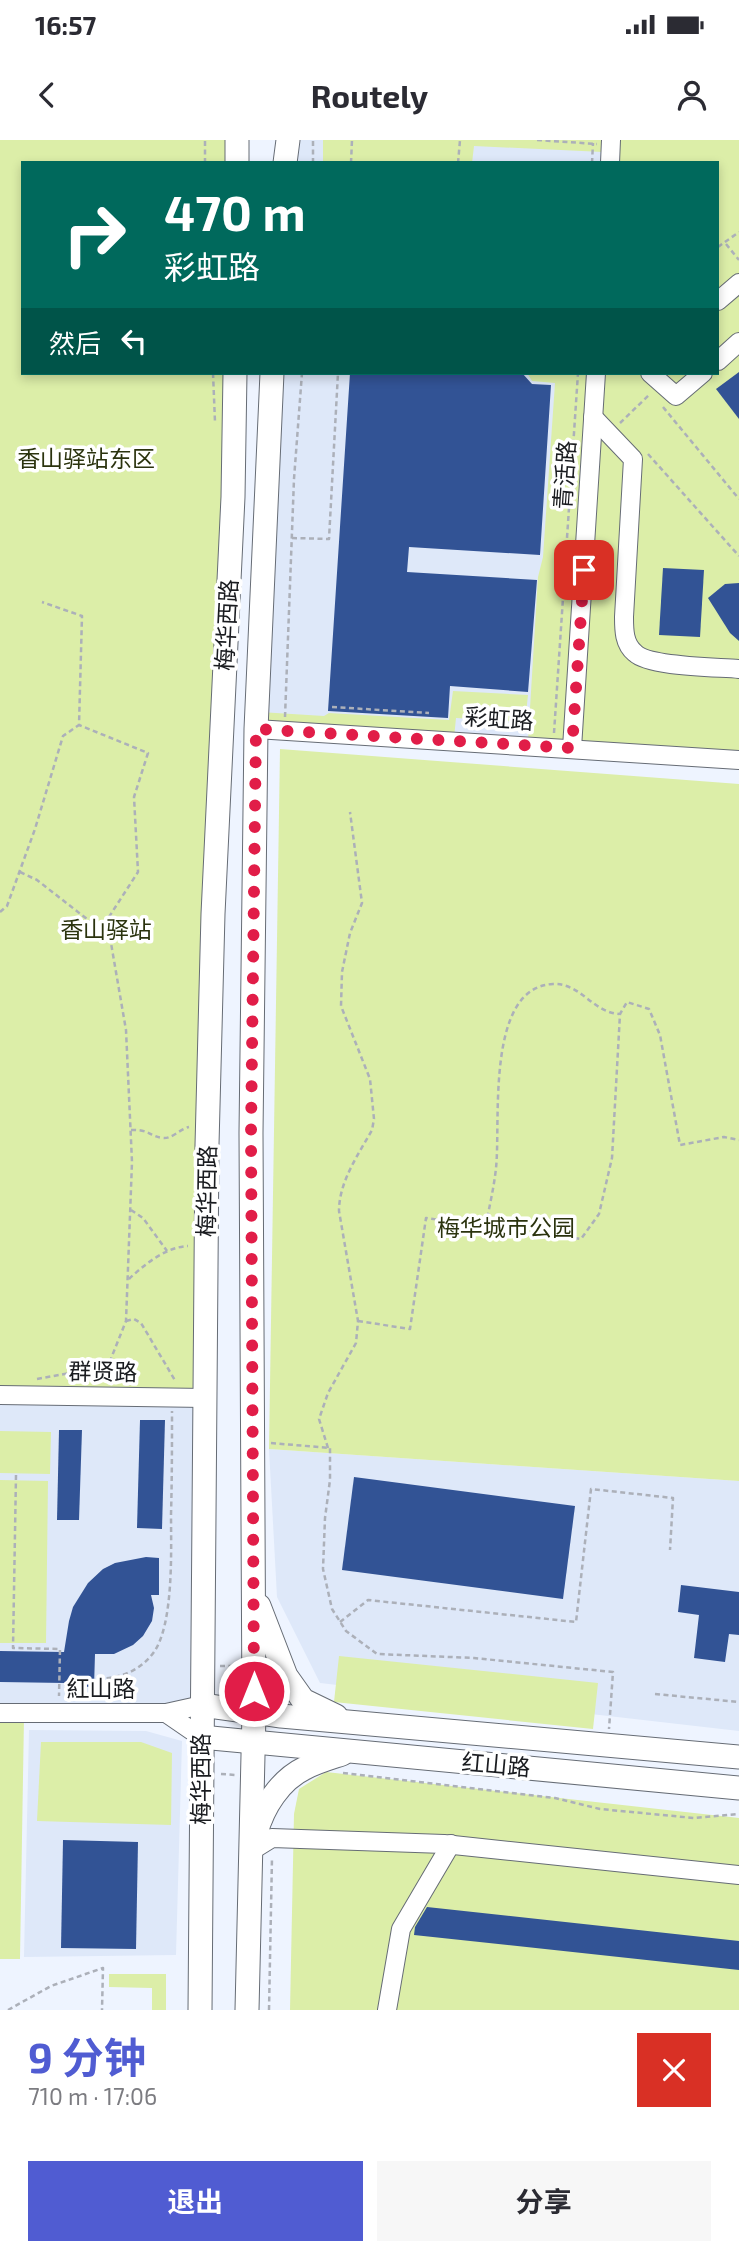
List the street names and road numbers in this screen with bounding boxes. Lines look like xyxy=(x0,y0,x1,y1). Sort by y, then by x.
street label: 青活路 xyxy=(548,440,580,510)
street label: 梅华西路 xyxy=(210,578,242,672)
street label: 彩虹路 xyxy=(464,702,534,734)
street label: 梅华西路 xyxy=(191,1145,221,1237)
street label: 群贤路 xyxy=(68,1356,138,1386)
street label: 紅山路 xyxy=(67,1674,136,1702)
street label: 梅华西路 xyxy=(186,1733,214,1825)
street label: 红山路 xyxy=(460,1747,532,1781)

